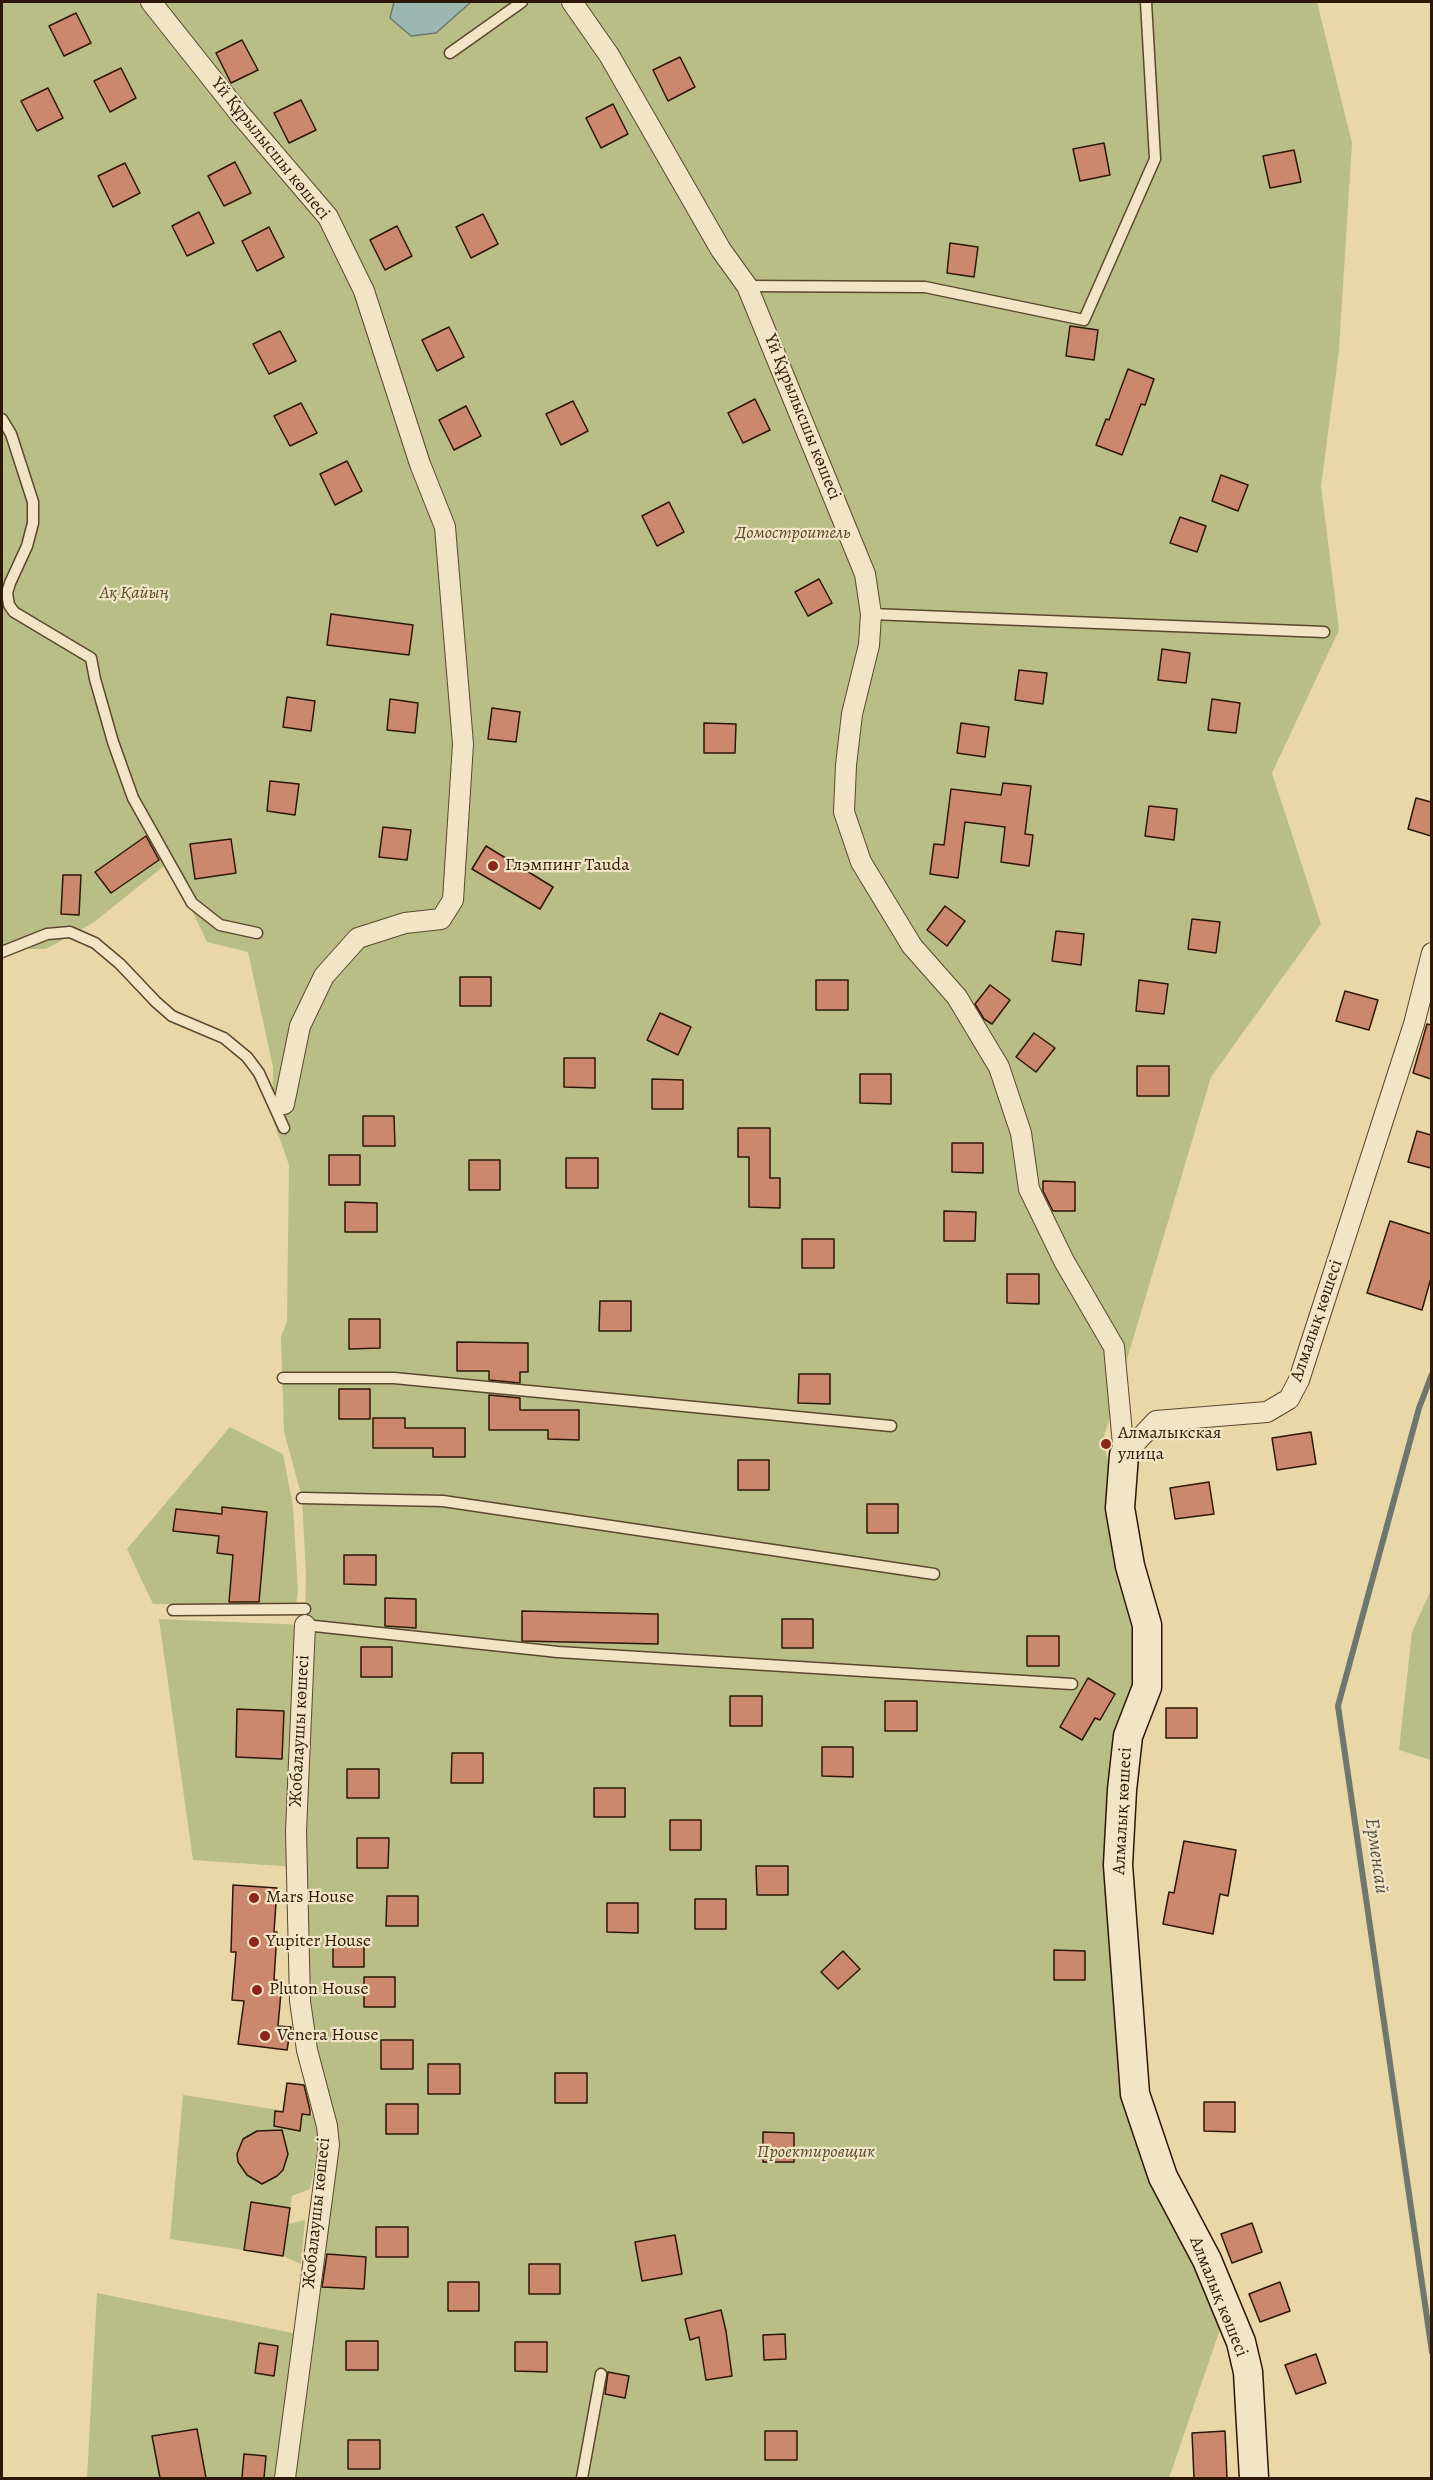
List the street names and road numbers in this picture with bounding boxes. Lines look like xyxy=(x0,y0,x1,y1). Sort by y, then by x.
street label: Үй Құрылысшы көшесі xyxy=(206,73,334,225)
street label: Үй Құрылысшы көшесі xyxy=(759,331,845,503)
street label: Алмалық көшесі xyxy=(1286,1257,1348,1385)
street label: Жобалаушы көшесі xyxy=(285,1655,315,1807)
street label: Алмалық көшесі xyxy=(1109,1747,1137,1875)
street label: Жобалаушы көшесі xyxy=(298,2136,336,2290)
street label: Алмалық көшесі xyxy=(1184,2234,1252,2360)

